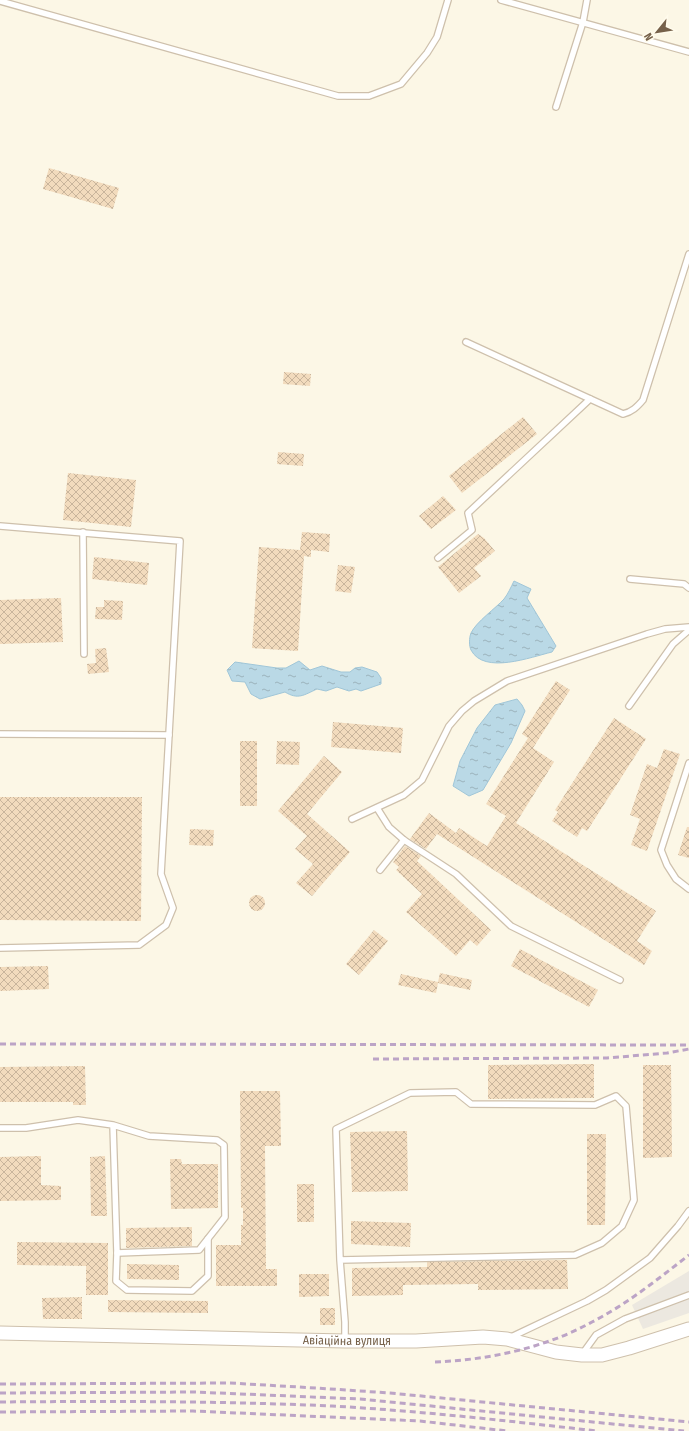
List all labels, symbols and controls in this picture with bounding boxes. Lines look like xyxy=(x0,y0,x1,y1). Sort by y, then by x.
north arrow xyxy=(637,12,677,52)
text: N xyxy=(641,31,656,43)
street label: Авіаційна вулиця xyxy=(303,1333,391,1348)

